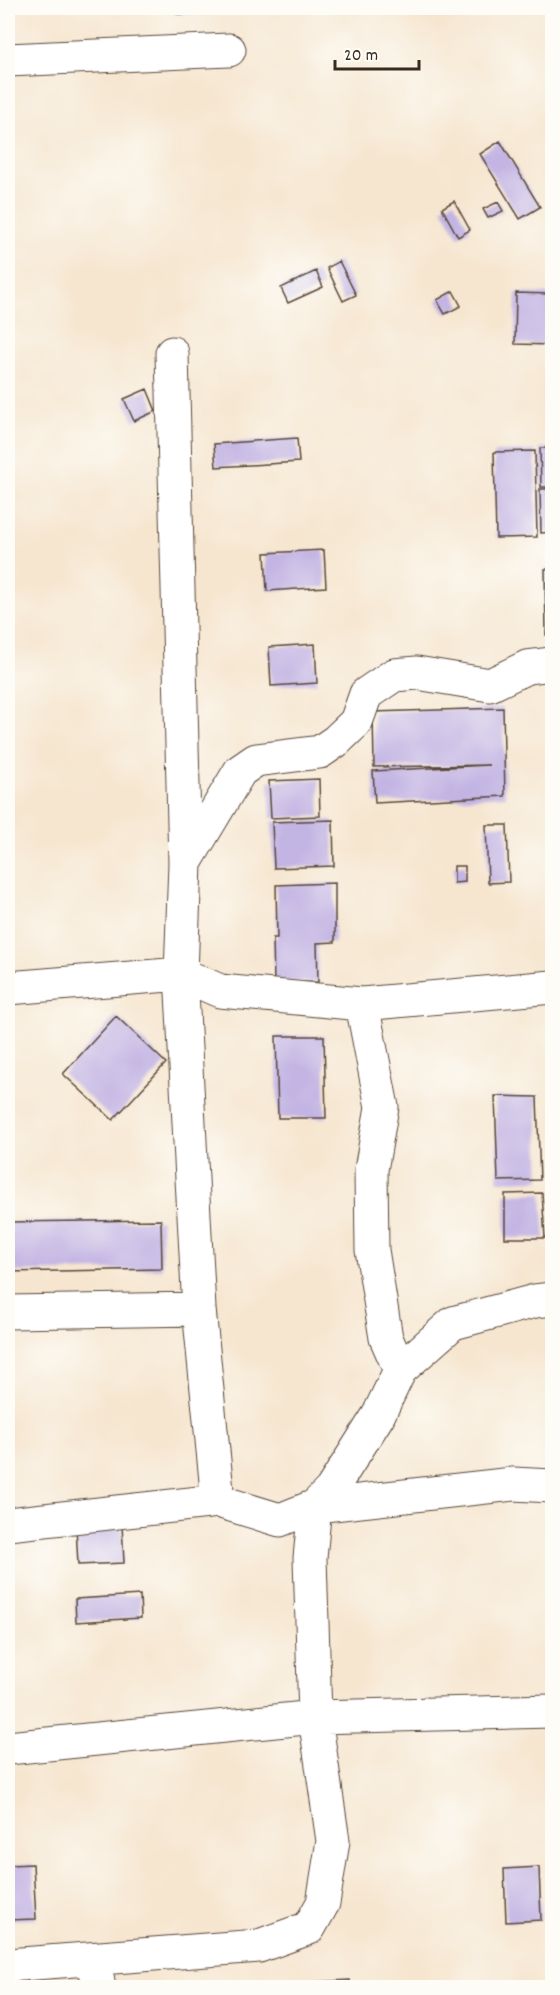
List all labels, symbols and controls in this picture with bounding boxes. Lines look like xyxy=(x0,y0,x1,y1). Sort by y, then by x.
scale bar xyxy=(335,33,419,71)
text: 20 m xyxy=(344,44,378,69)

